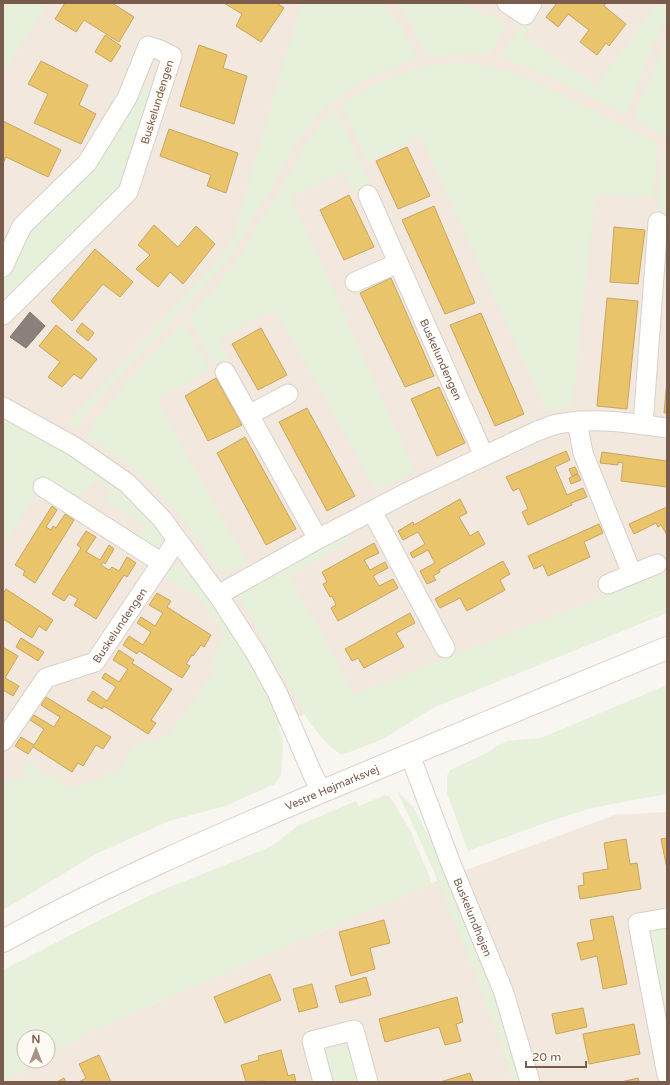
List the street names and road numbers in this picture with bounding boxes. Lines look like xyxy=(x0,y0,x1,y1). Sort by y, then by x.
street label: Buskelundengen xyxy=(138,58,176,146)
street label: Buskelundengen xyxy=(417,317,464,402)
street label: Buskelundengen xyxy=(90,586,150,666)
street label: Vestre Højmarksvej xyxy=(283,762,381,813)
street label: Buskelundhøjen xyxy=(450,876,494,959)

